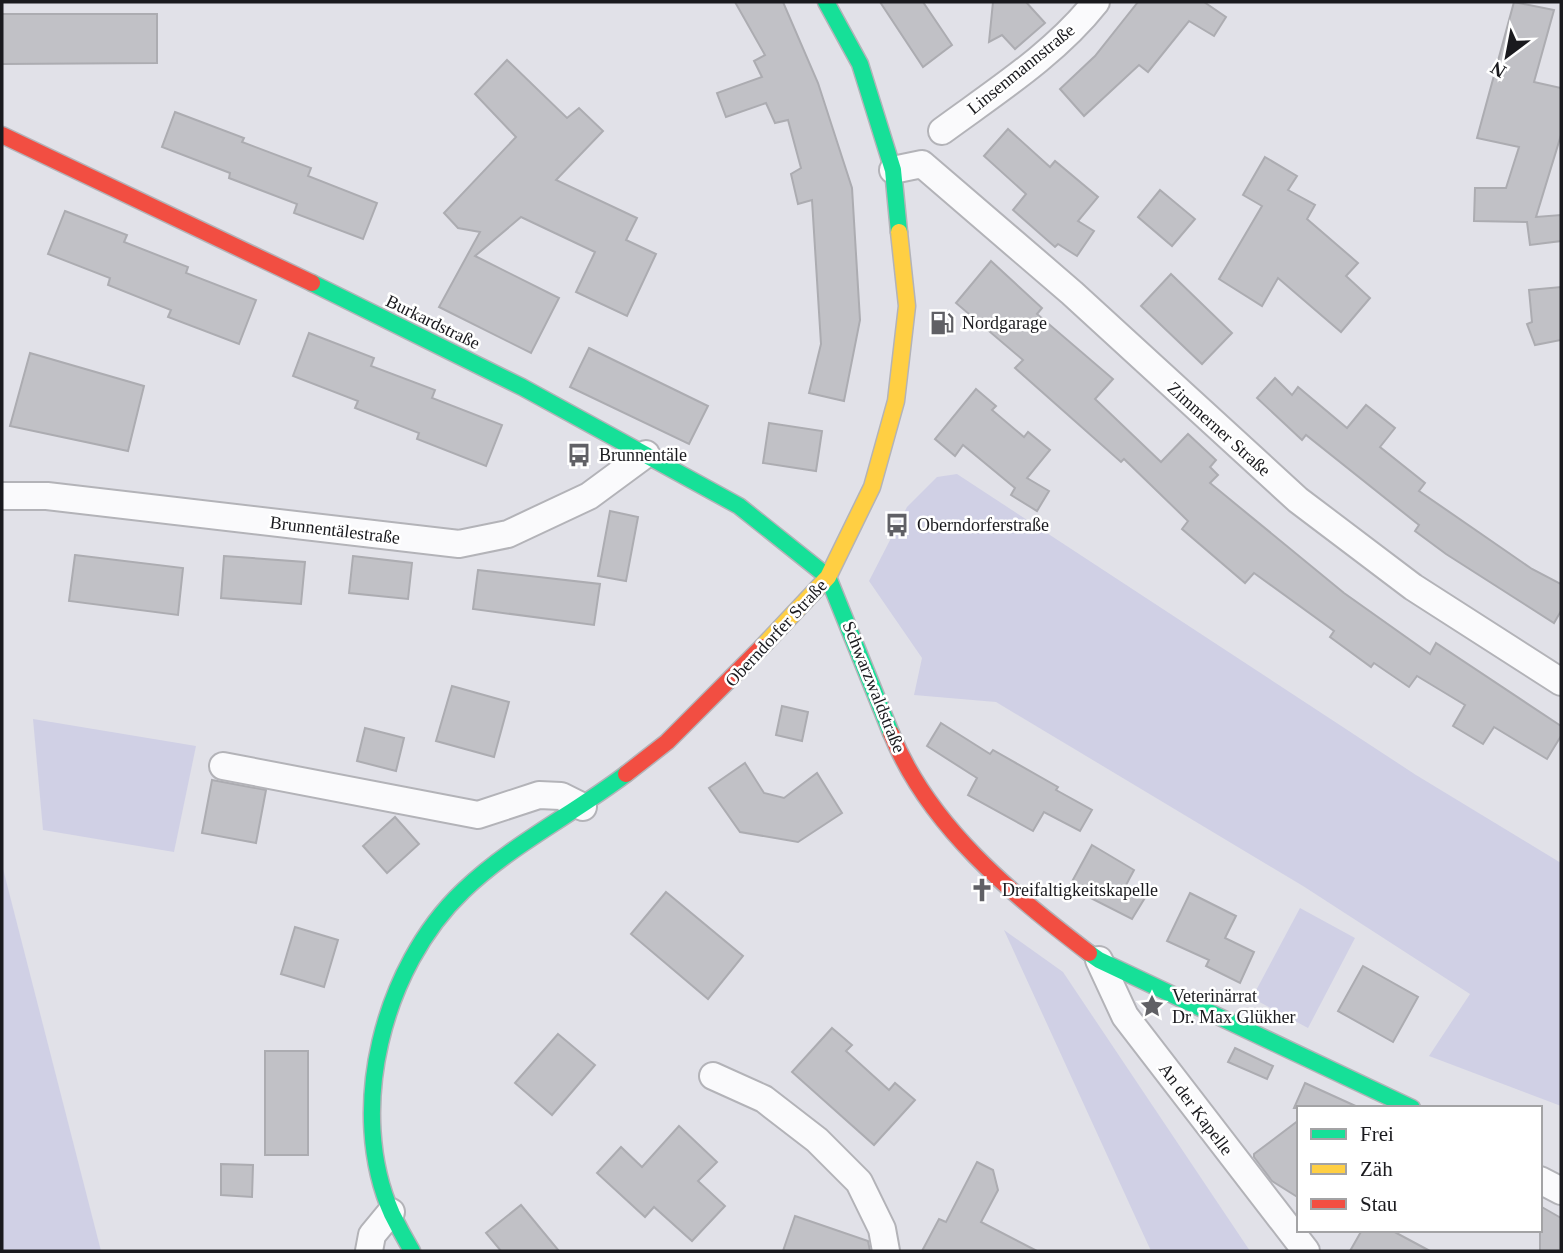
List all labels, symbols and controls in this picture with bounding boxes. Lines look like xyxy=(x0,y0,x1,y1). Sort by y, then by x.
street label: Linsenmannstraße xyxy=(963,20,1079,118)
north arrow xyxy=(1472,21,1542,91)
text: N xyxy=(1487,57,1510,83)
street label: Burkardstraße xyxy=(383,291,483,353)
fuel station icon: Nordgarage xyxy=(928,309,956,337)
place label: Nordgarage xyxy=(962,313,1047,333)
street label: Zimmerner Straße xyxy=(1163,378,1275,480)
bus stop icon: Brunnentäle xyxy=(565,441,593,469)
place label: Brunnentäle xyxy=(599,445,687,465)
bus stop icon: Oberndorferstraße xyxy=(883,511,911,539)
street label: Brunnentälestraße xyxy=(269,512,401,548)
place label: Oberndorferstraße xyxy=(917,515,1049,535)
street label: Oberndorfer Straße xyxy=(721,575,831,691)
street label: Schwarzwaldstraße xyxy=(839,618,909,756)
church icon: Dreifaltigkeitskapelle xyxy=(968,876,996,904)
place label: Dreifaltigkeitskapelle xyxy=(1002,880,1158,900)
place label: Veterinärrat Dr. Max Glükher xyxy=(1172,986,1295,1027)
place icon: Veterinärrat Dr. Max Glükher xyxy=(1138,992,1166,1020)
street label: An der Kapelle xyxy=(1155,1059,1237,1159)
legend xyxy=(1297,1106,1542,1232)
text: Frei xyxy=(1360,1122,1394,1146)
text: Zäh xyxy=(1360,1157,1393,1181)
text: Stau xyxy=(1360,1192,1398,1216)

